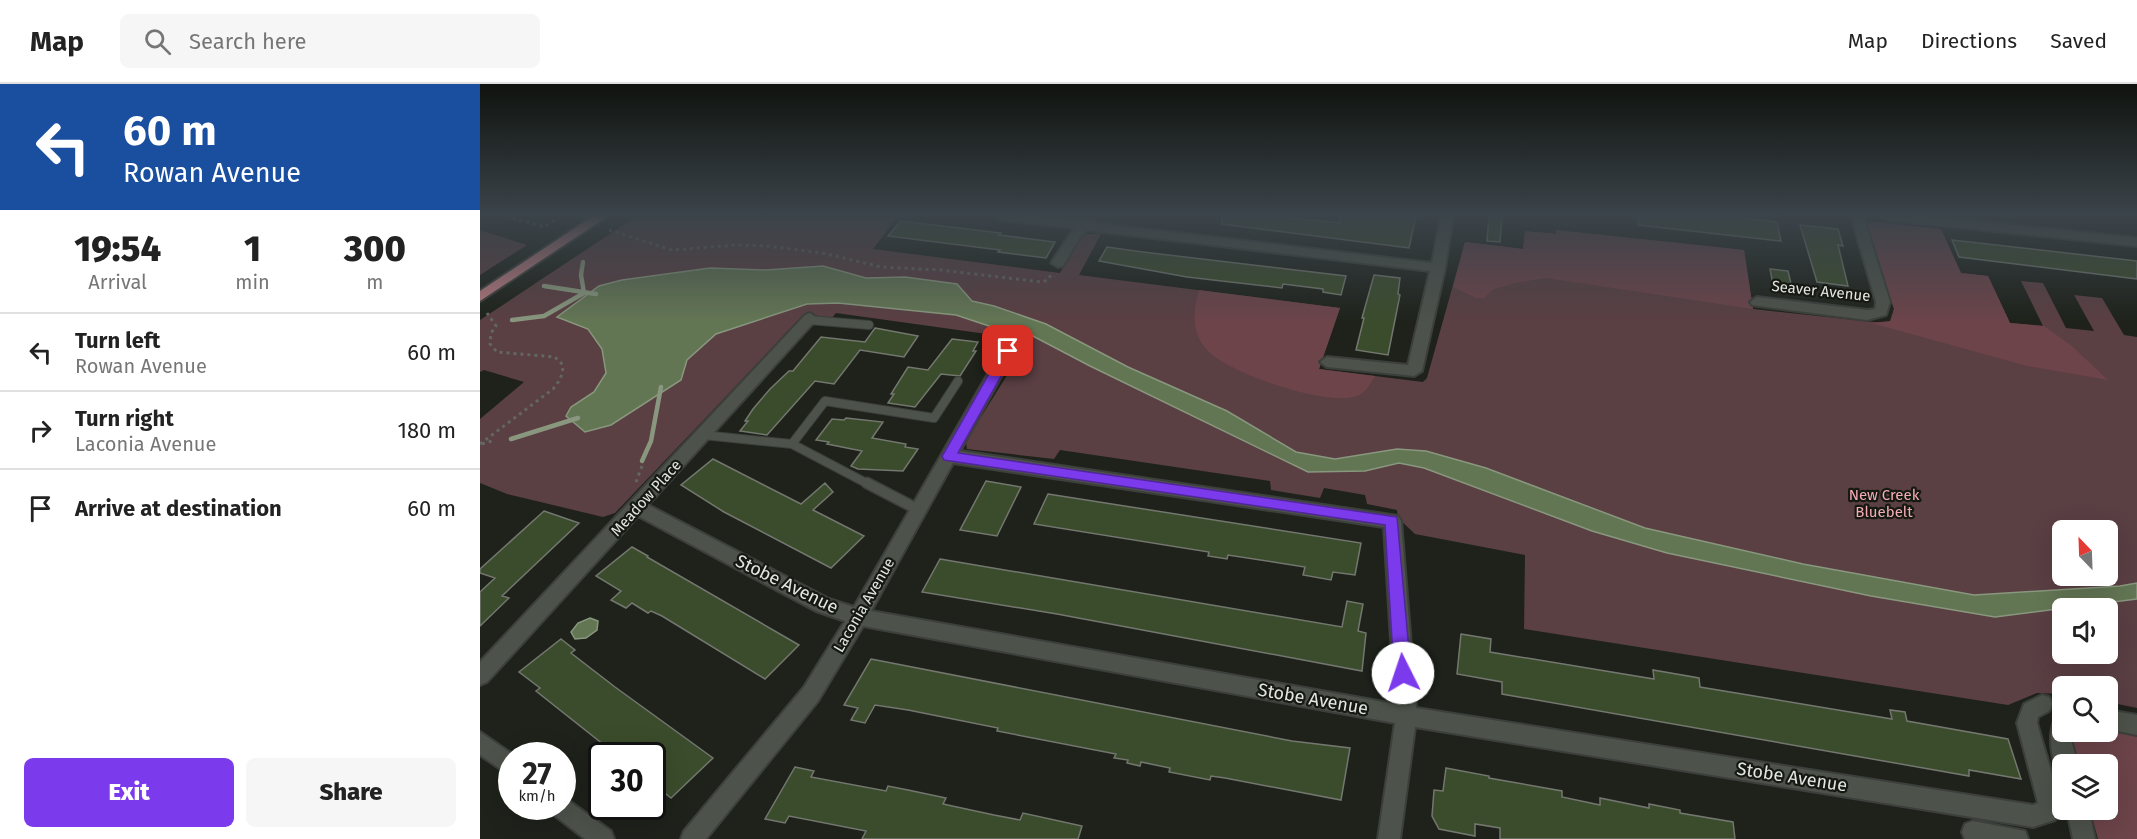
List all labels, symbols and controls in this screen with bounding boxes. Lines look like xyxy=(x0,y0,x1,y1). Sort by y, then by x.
search box xyxy=(120,14,540,68)
text: Map xyxy=(30,25,84,58)
icon: search xyxy=(141,25,174,58)
text: Search here xyxy=(189,28,307,55)
text: Map xyxy=(1848,28,1888,54)
text: Directions xyxy=(1921,28,2017,54)
text: Saved xyxy=(2050,28,2107,54)
text: 60 m xyxy=(123,106,217,156)
icon: left xyxy=(24,108,102,186)
text: Rowan Avenue xyxy=(123,157,301,189)
text: 19:54 xyxy=(74,227,161,271)
text: 1 xyxy=(244,227,261,271)
text: 300 xyxy=(344,227,406,271)
text: Arrival xyxy=(88,270,147,294)
text: min xyxy=(235,270,270,294)
text: m xyxy=(366,270,383,294)
street label: Seaver Avenue xyxy=(1771,277,1871,305)
pin xyxy=(982,325,1033,376)
text: Turn left xyxy=(75,327,160,354)
icon: arrive xyxy=(991,334,1024,367)
icon: left xyxy=(24,336,57,369)
text: 60 m xyxy=(407,339,456,366)
text: Rowan Avenue xyxy=(75,354,207,378)
text: Turn right xyxy=(75,405,174,432)
icon: right xyxy=(24,414,57,447)
text: 180 m xyxy=(397,417,456,444)
text: Laconia Avenue xyxy=(75,432,216,456)
street label: Meadow Place xyxy=(607,456,685,540)
park label: New Creek Bluebelt xyxy=(1849,486,1920,521)
icon: arrive xyxy=(24,492,57,525)
text: Arrive at destination xyxy=(75,495,282,522)
text: 60 m xyxy=(407,495,456,522)
north arrow xyxy=(2052,520,2118,586)
map controls xyxy=(2052,520,2118,820)
street label: Stobe Avenue xyxy=(732,550,842,618)
street label: Laconia Avenue xyxy=(830,555,898,655)
button: sound xyxy=(2052,598,2118,664)
position arrow xyxy=(1371,641,1435,705)
button: search xyxy=(2052,676,2118,742)
street label: Stobe Avenue xyxy=(1256,678,1370,720)
speed limit sign: 30 xyxy=(588,742,666,820)
button: layers xyxy=(2052,754,2118,820)
text: 27 xyxy=(522,756,552,792)
street label: Stobe Avenue xyxy=(1735,757,1849,797)
button: Exit xyxy=(24,758,234,827)
button: Share xyxy=(246,758,456,827)
text: km/h xyxy=(518,787,556,805)

